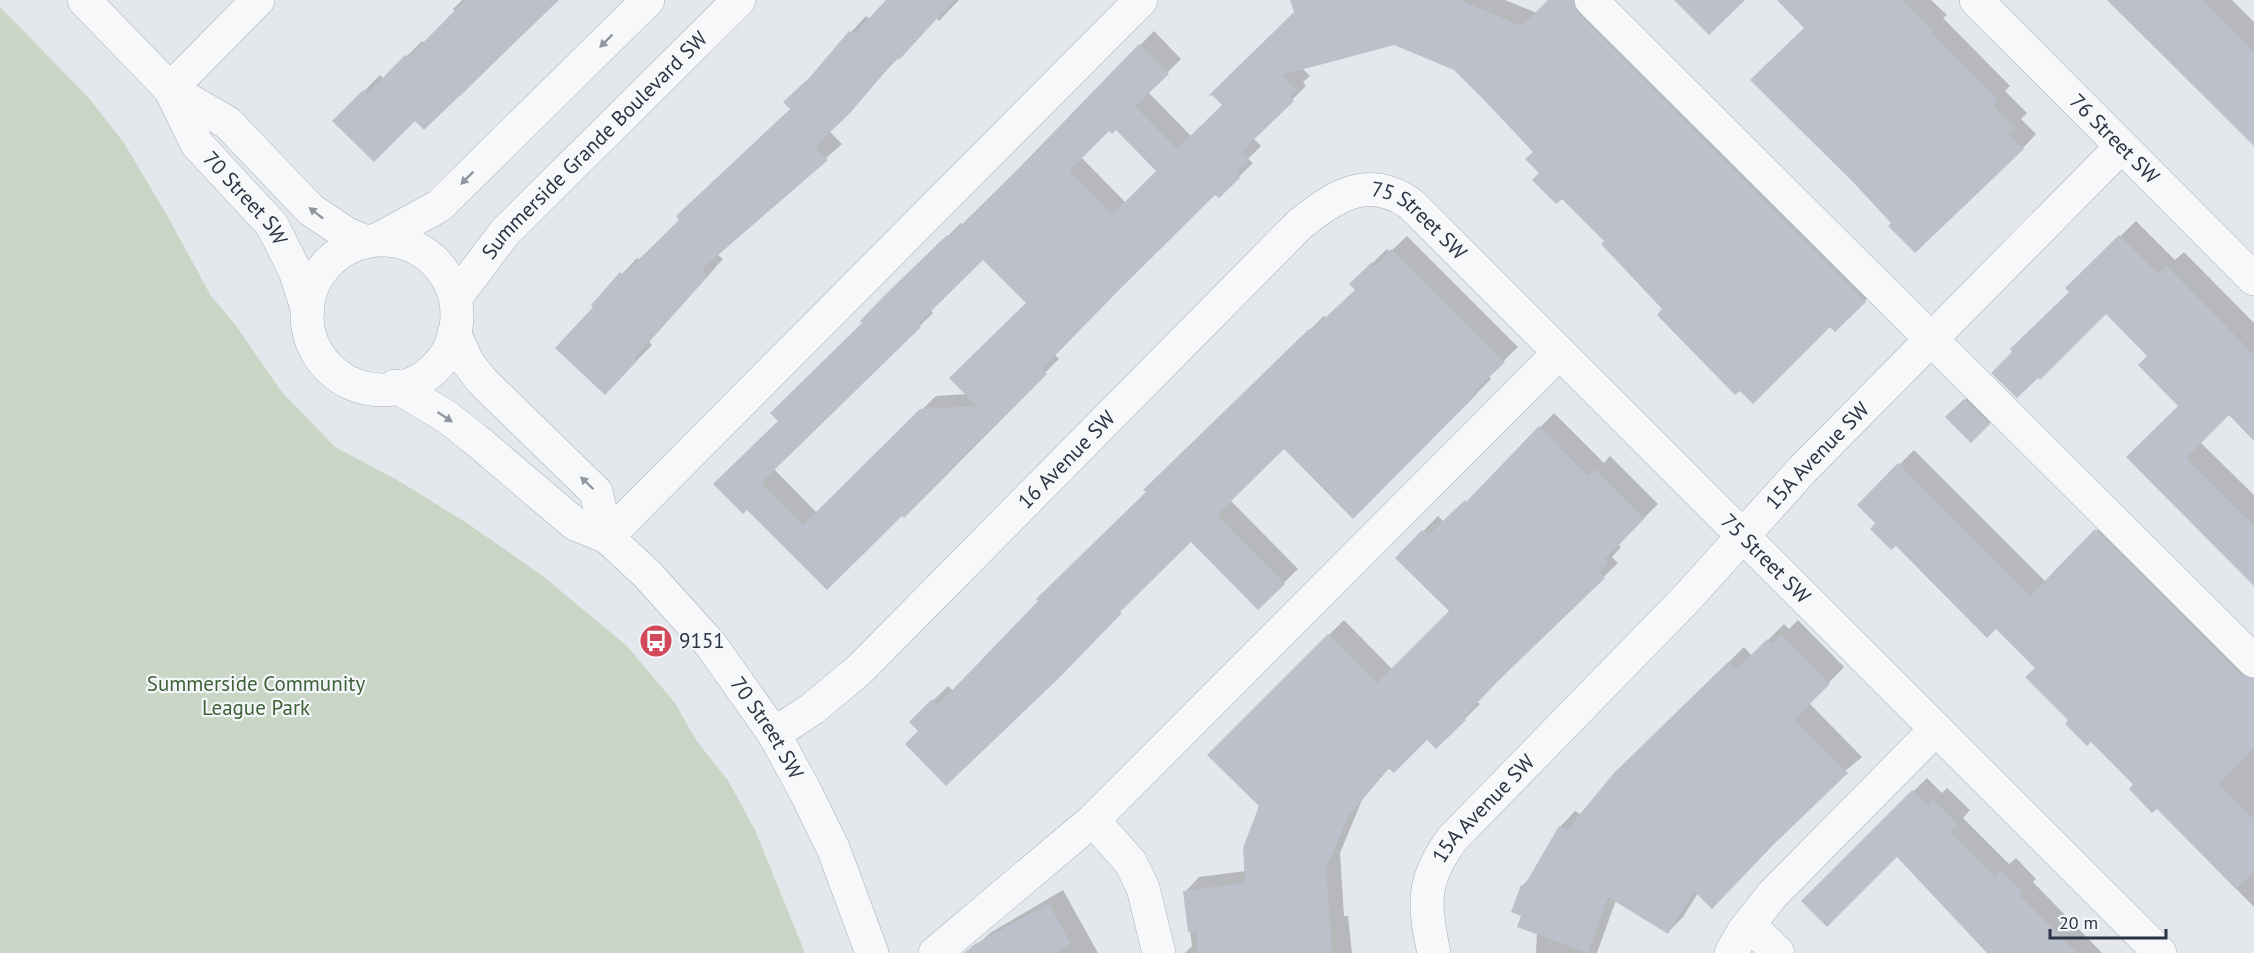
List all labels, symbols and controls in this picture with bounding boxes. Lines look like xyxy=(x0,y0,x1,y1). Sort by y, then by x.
street label: Summerside Grande Boulevard SW xyxy=(475,25,713,264)
one-way arrow xyxy=(599,34,614,48)
street label: 76 Street SW xyxy=(2064,88,2166,190)
street label: 70 Street SW xyxy=(197,145,294,250)
one-way arrow xyxy=(460,171,475,185)
street label: 75 Street SW xyxy=(1370,175,1473,266)
one-way arrow xyxy=(308,207,324,219)
street label: 15A Avenue SW xyxy=(1759,395,1875,515)
street label: 16 Avenue SW xyxy=(1012,404,1121,514)
one-way arrow xyxy=(437,411,453,422)
one-way arrow xyxy=(581,477,595,491)
street label: 75 Street SW xyxy=(1715,508,1817,609)
bus stop icon: 9151 xyxy=(638,623,674,659)
place label: 9151 xyxy=(679,627,725,654)
park label: Summerside Community League Park xyxy=(147,670,365,721)
street label: 70 Street SW xyxy=(725,671,810,784)
street label: 15A Avenue SW xyxy=(1426,748,1541,868)
scale bar xyxy=(2050,902,2166,940)
text: 20 m xyxy=(2059,911,2098,934)

